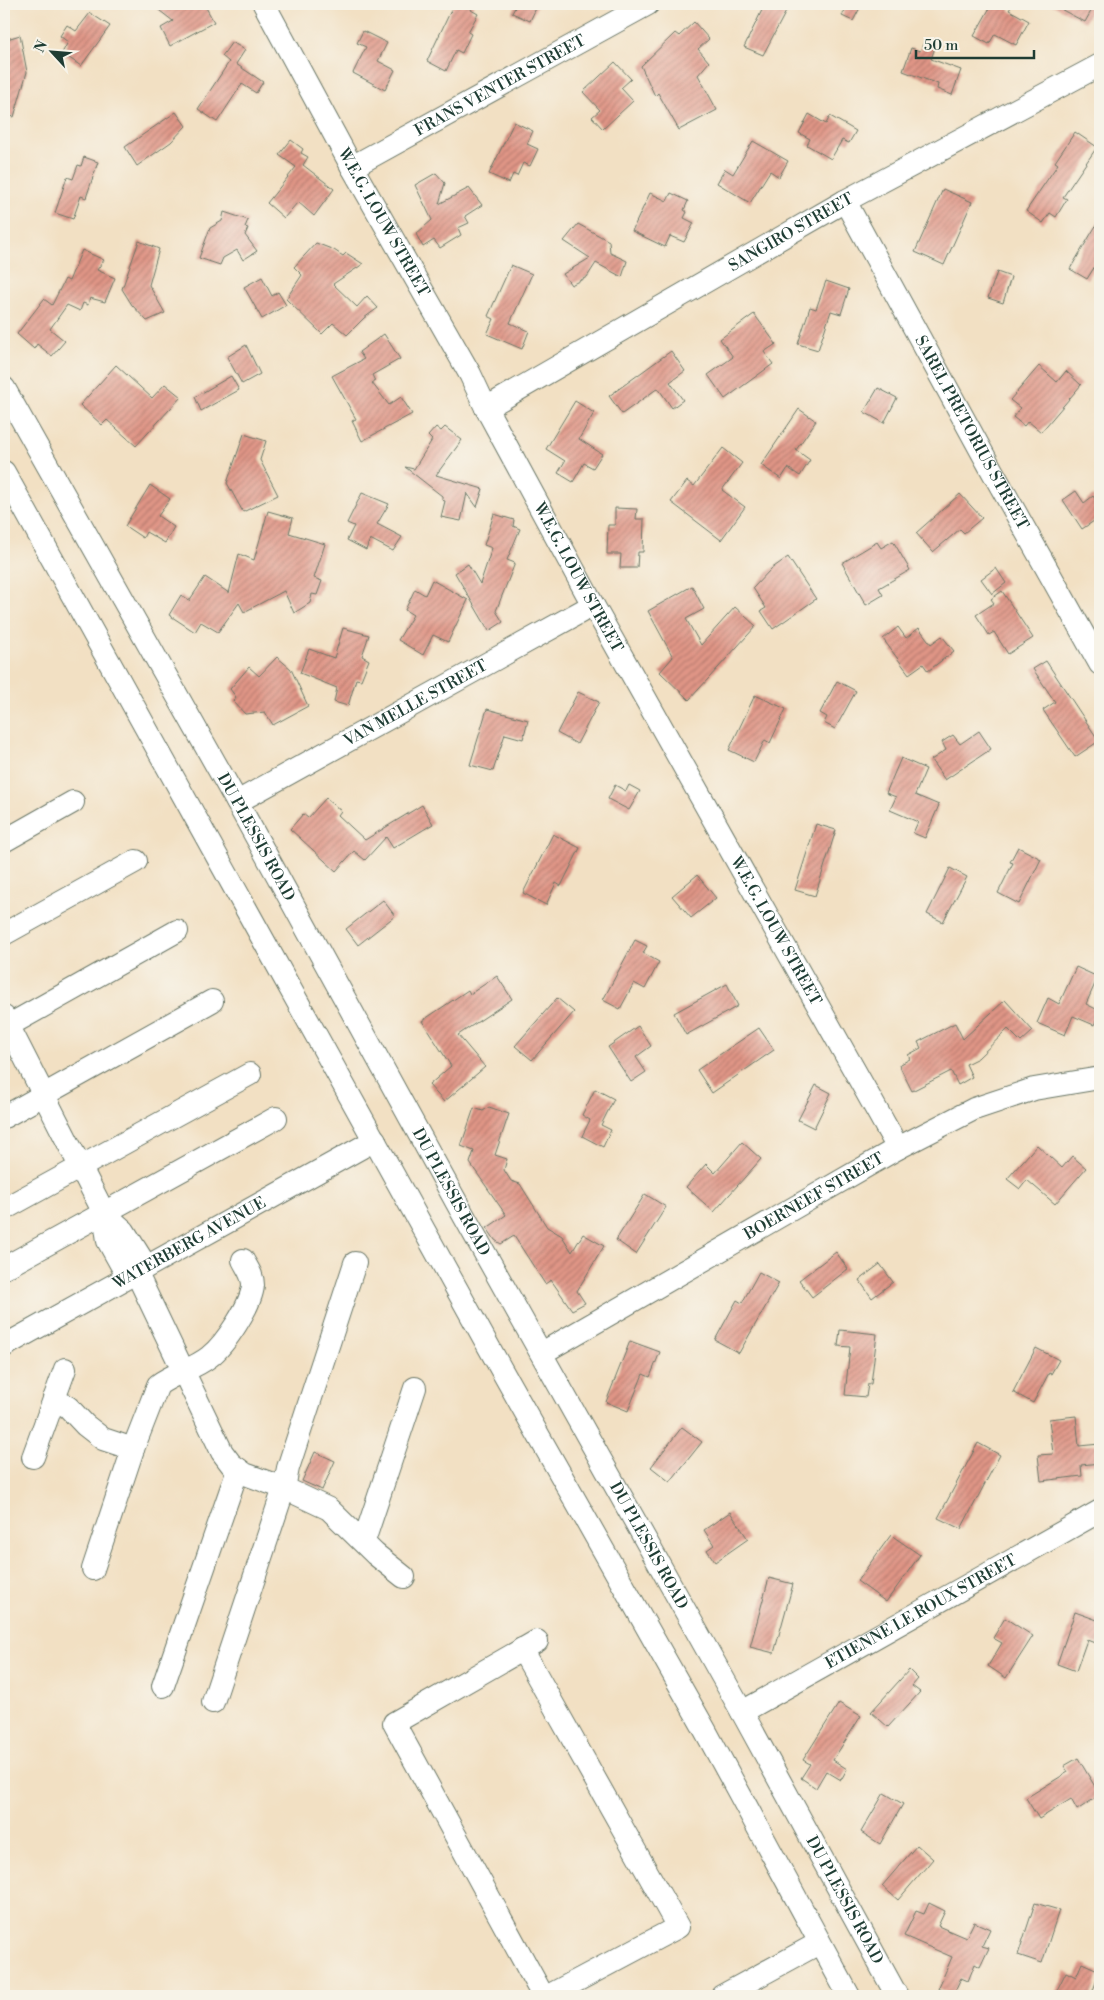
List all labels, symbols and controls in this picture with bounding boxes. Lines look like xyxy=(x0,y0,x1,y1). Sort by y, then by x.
north arrow xyxy=(28,28,78,78)
scale bar xyxy=(916,28,1034,60)
street label: FRANS VENTER STREET xyxy=(411,30,589,141)
text: 50 m xyxy=(924,36,958,55)
text: N xyxy=(31,38,52,56)
street label: W.E.G. LOUW STREET xyxy=(333,144,434,300)
street label: SANGIRO STREET xyxy=(725,188,857,276)
street label: SAREL PRETORIUS STREET xyxy=(910,332,1033,533)
street label: W.E.G. LOUW STREET xyxy=(529,498,627,656)
street label: VAN MELLE STREET xyxy=(339,655,491,751)
street label: DU PLESSIS ROAD xyxy=(213,770,299,904)
street label: W.E.G. LOUW STREET xyxy=(726,852,826,1009)
street label: DU PLESSIS ROAD xyxy=(408,1125,494,1259)
street label: BOERNEEF STREET xyxy=(740,1148,888,1245)
street label: WATERBERG AVENUE xyxy=(109,1193,269,1294)
street label: DU PLESSIS ROAD xyxy=(605,1478,692,1613)
street label: ETIENNE LE ROUX STREET xyxy=(822,1550,1020,1673)
street label: DU PLESSIS ROAD xyxy=(802,1832,888,1968)

